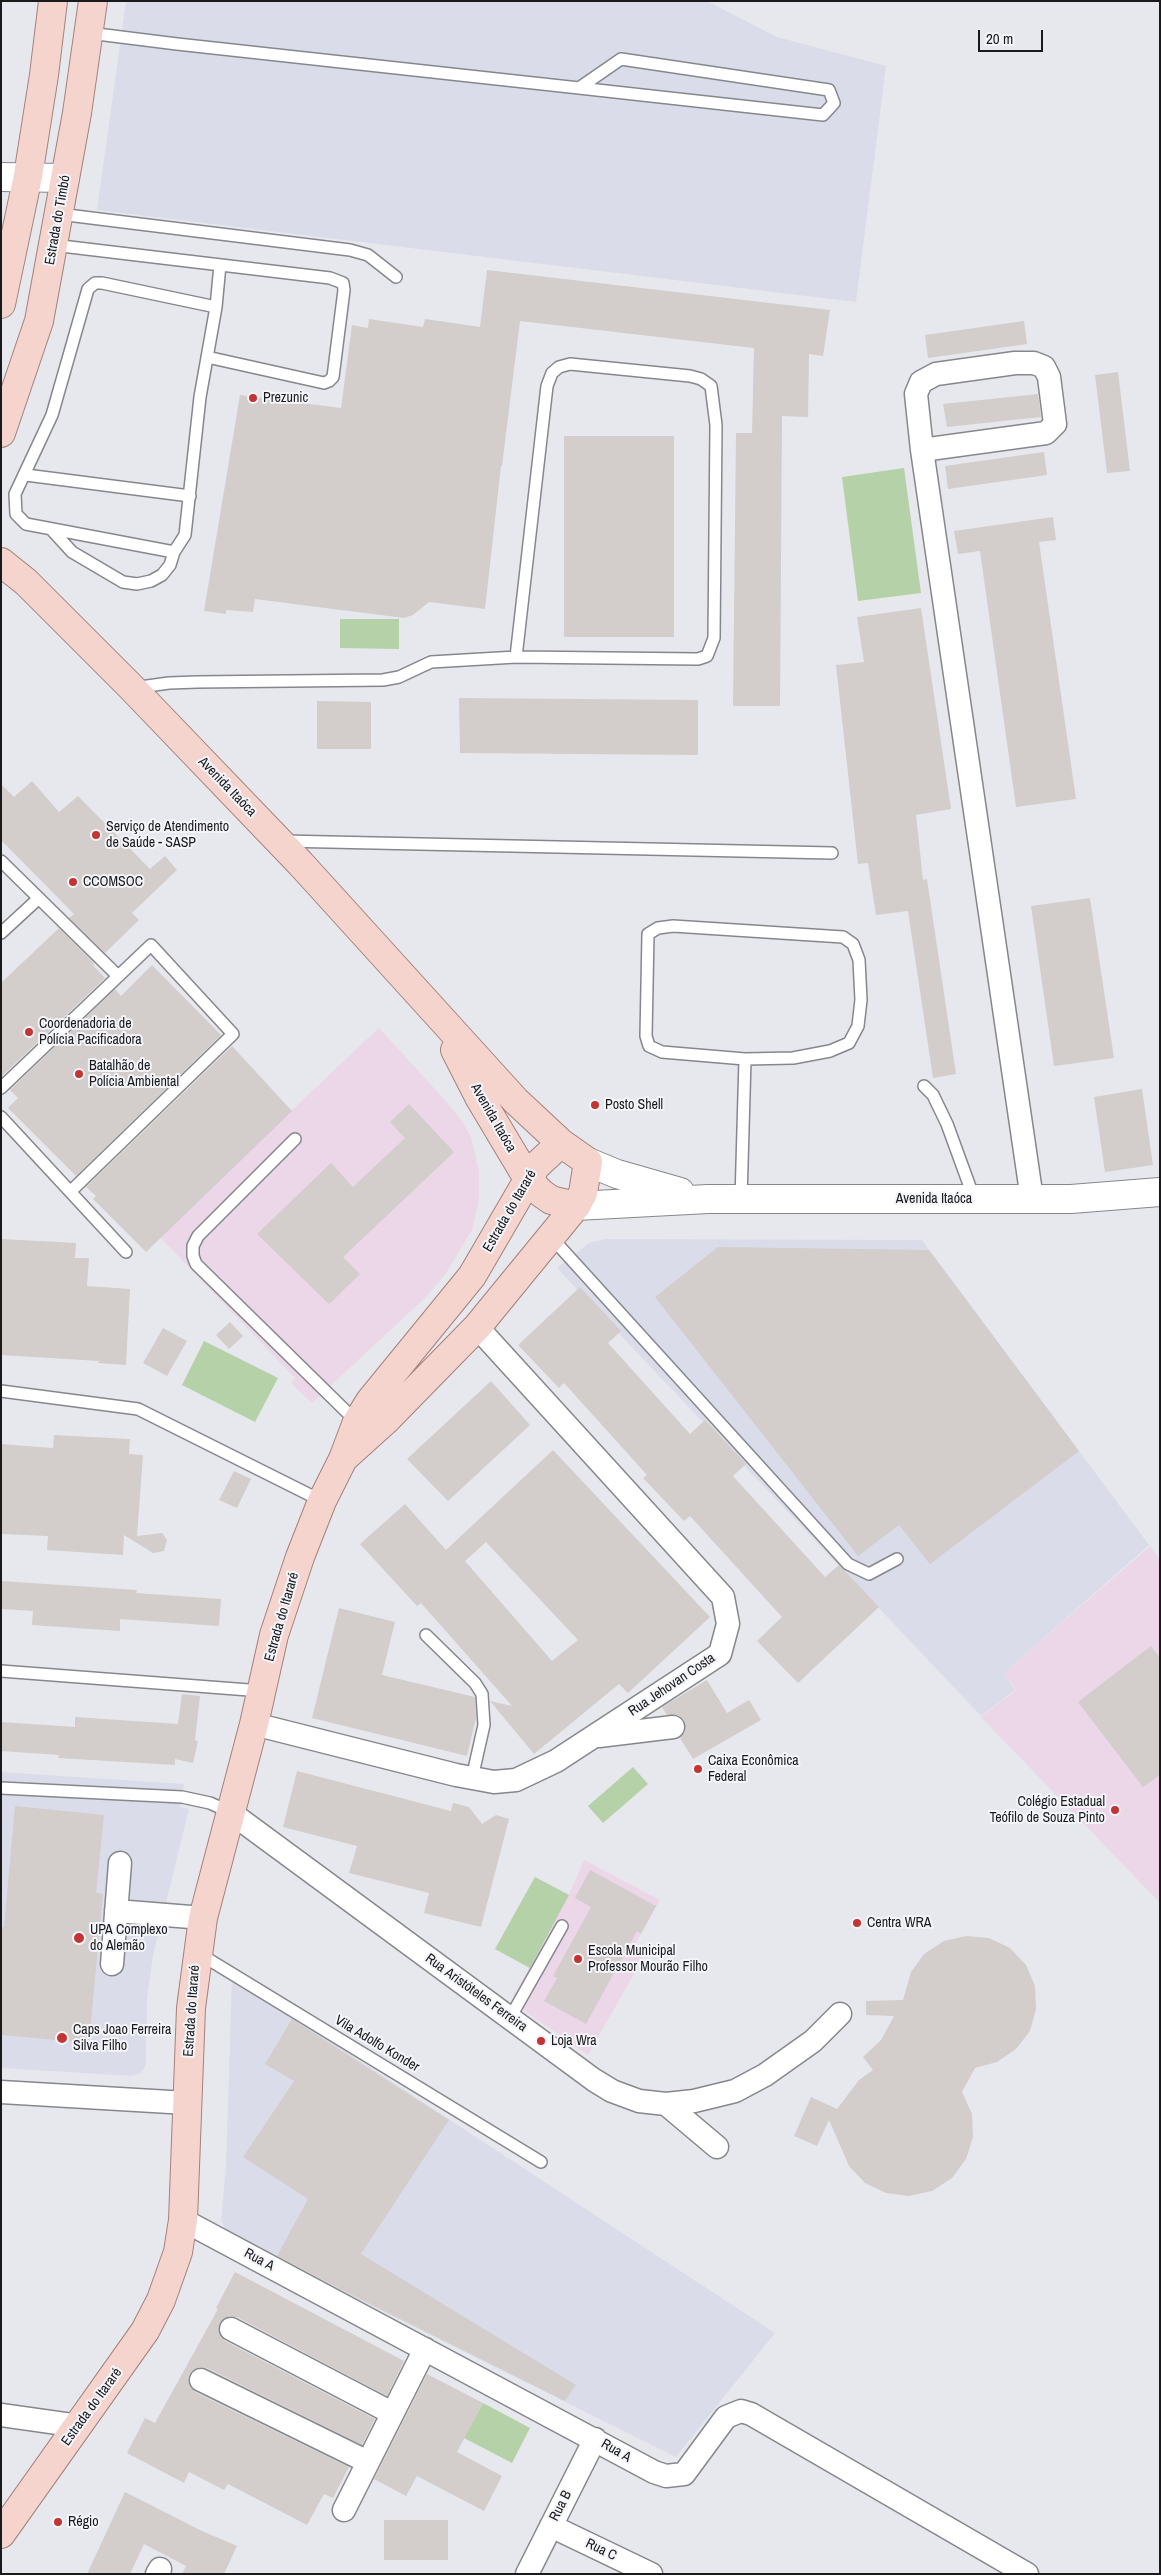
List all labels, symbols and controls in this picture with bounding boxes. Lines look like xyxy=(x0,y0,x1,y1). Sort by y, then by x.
scale bar xyxy=(981,20,1046,52)
text: 20 m xyxy=(986,28,1013,49)
street label: Estrada do Timbó xyxy=(42,174,74,266)
place label: Prezunic xyxy=(263,390,308,406)
marker: Prezunic xyxy=(247,392,259,404)
street label: Avenida Itaóca xyxy=(194,754,260,820)
place label: Serviço de Atendimento de Saúde - SASP xyxy=(106,819,229,852)
marker: Serviço de Atendimento de Saúde - SASP xyxy=(90,829,102,841)
place label: CCOMSOC xyxy=(83,874,143,890)
marker: CCOMSOC xyxy=(67,876,79,888)
place label: Coordenadoria de Polícia Pacificadora xyxy=(39,1016,142,1048)
marker: Coordenadoria de Polícia Pacificadora xyxy=(23,1026,35,1038)
place label: Batalhão de Polícia Ambiental xyxy=(89,1058,179,1090)
marker: Batalhão de Polícia Ambiental xyxy=(73,1068,85,1080)
street label: Avenida Itaóca xyxy=(467,1081,519,1155)
place label: Posto Shell xyxy=(605,1097,663,1113)
marker: Posto Shell xyxy=(589,1099,601,1111)
street label: Estrada do Itararé xyxy=(480,1167,540,1255)
street label: Avenida Itaóca xyxy=(896,1191,972,1207)
street label: Estrada do Itararé xyxy=(261,1571,303,1663)
street label: Rua Jehovan Costa xyxy=(626,1650,718,1720)
place label: Caixa Econômica Federal xyxy=(708,1753,799,1785)
marker: Caixa Econômica Federal xyxy=(692,1763,704,1775)
place label: Colégio Estadual Teófilo de Souza Pinto xyxy=(989,1794,1105,1826)
marker: Colégio Estadual Teófilo de Souza Pinto xyxy=(1109,1804,1121,1816)
place label: Centra WRA xyxy=(867,1915,931,1931)
marker: Centra WRA xyxy=(851,1917,863,1929)
place label: UPA Complexo do Alemão xyxy=(90,1922,168,1954)
marker: UPA Complexo do Alemão xyxy=(72,1931,86,1945)
place label: Escola Municipal Professor Mourão Filho xyxy=(588,1943,708,1975)
street label: Rua Aristóteles Ferreira xyxy=(422,1950,530,2036)
marker: Escola Municipal Professor Mourão Filho xyxy=(572,1953,584,1965)
street label: Estrada do Itararé xyxy=(180,1965,204,2057)
street label: Vila Adolfo Konder xyxy=(332,2012,422,2076)
place label: Caps Joao Ferreira Silva Filho xyxy=(73,2022,171,2054)
marker: Caps Joao Ferreira Silva Filho xyxy=(55,2031,69,2045)
place label: Loja Wra xyxy=(551,2033,597,2049)
marker: Loja Wra xyxy=(535,2035,547,2047)
street label: Rua A xyxy=(241,2245,277,2275)
street label: Estrada do Itararé xyxy=(58,2365,126,2449)
street label: Rua A xyxy=(598,2436,634,2466)
street label: Rua B xyxy=(546,2488,576,2524)
place label: Régio xyxy=(68,2514,99,2530)
marker: Régio xyxy=(52,2516,64,2528)
street label: Rua C xyxy=(583,2535,619,2565)

